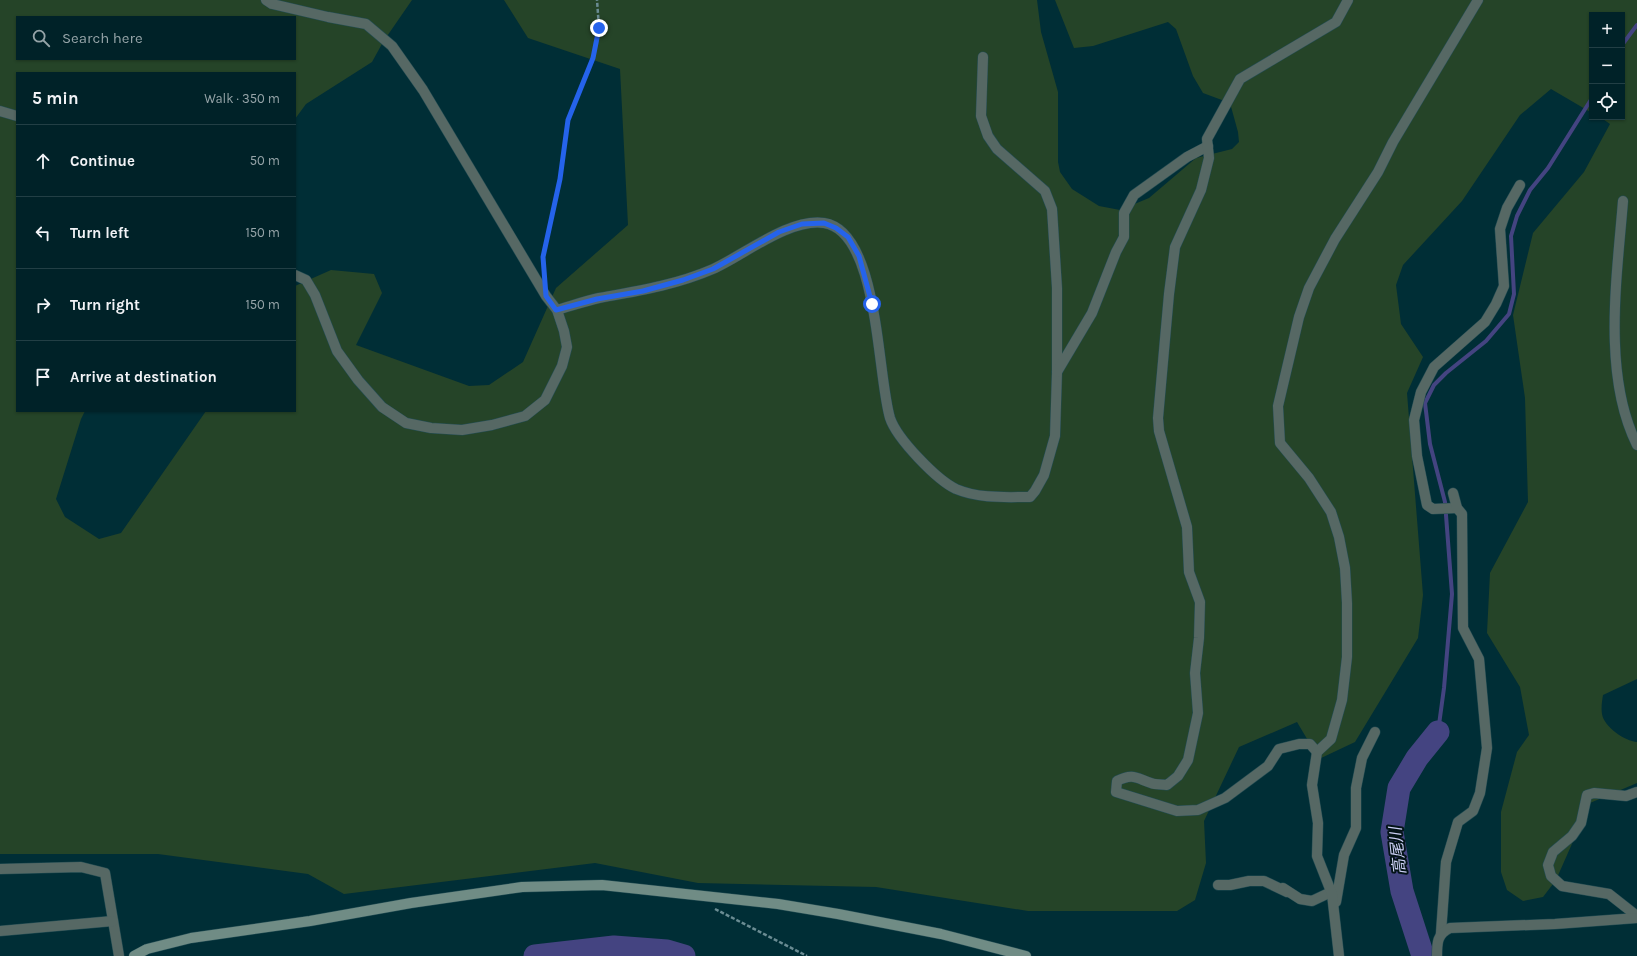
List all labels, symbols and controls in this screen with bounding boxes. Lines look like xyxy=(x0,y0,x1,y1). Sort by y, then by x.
map controls xyxy=(1589,12,1625,120)
button: + xyxy=(1589,12,1625,48)
search box xyxy=(16,16,296,60)
route end xyxy=(590,19,608,37)
icon: search xyxy=(30,27,52,49)
text: Search here xyxy=(62,29,143,47)
button: − xyxy=(1589,48,1625,84)
button: locate xyxy=(1589,84,1625,120)
text: 5 min xyxy=(32,88,79,108)
text: Walk · 350 m xyxy=(204,91,280,106)
icon: ahead xyxy=(32,150,54,172)
text: Continue xyxy=(70,152,135,170)
text: 50 m xyxy=(250,153,280,168)
icon: left xyxy=(32,222,54,244)
text: Turn left xyxy=(70,224,129,242)
text: 150 m xyxy=(245,225,280,240)
icon: right xyxy=(32,294,54,316)
route start xyxy=(863,295,881,313)
text: Turn right xyxy=(70,296,140,314)
text: 150 m xyxy=(245,297,280,312)
icon: arrive xyxy=(32,366,54,388)
text: Arrive at destination xyxy=(70,368,217,386)
water label: 高尾川 xyxy=(1385,824,1409,876)

